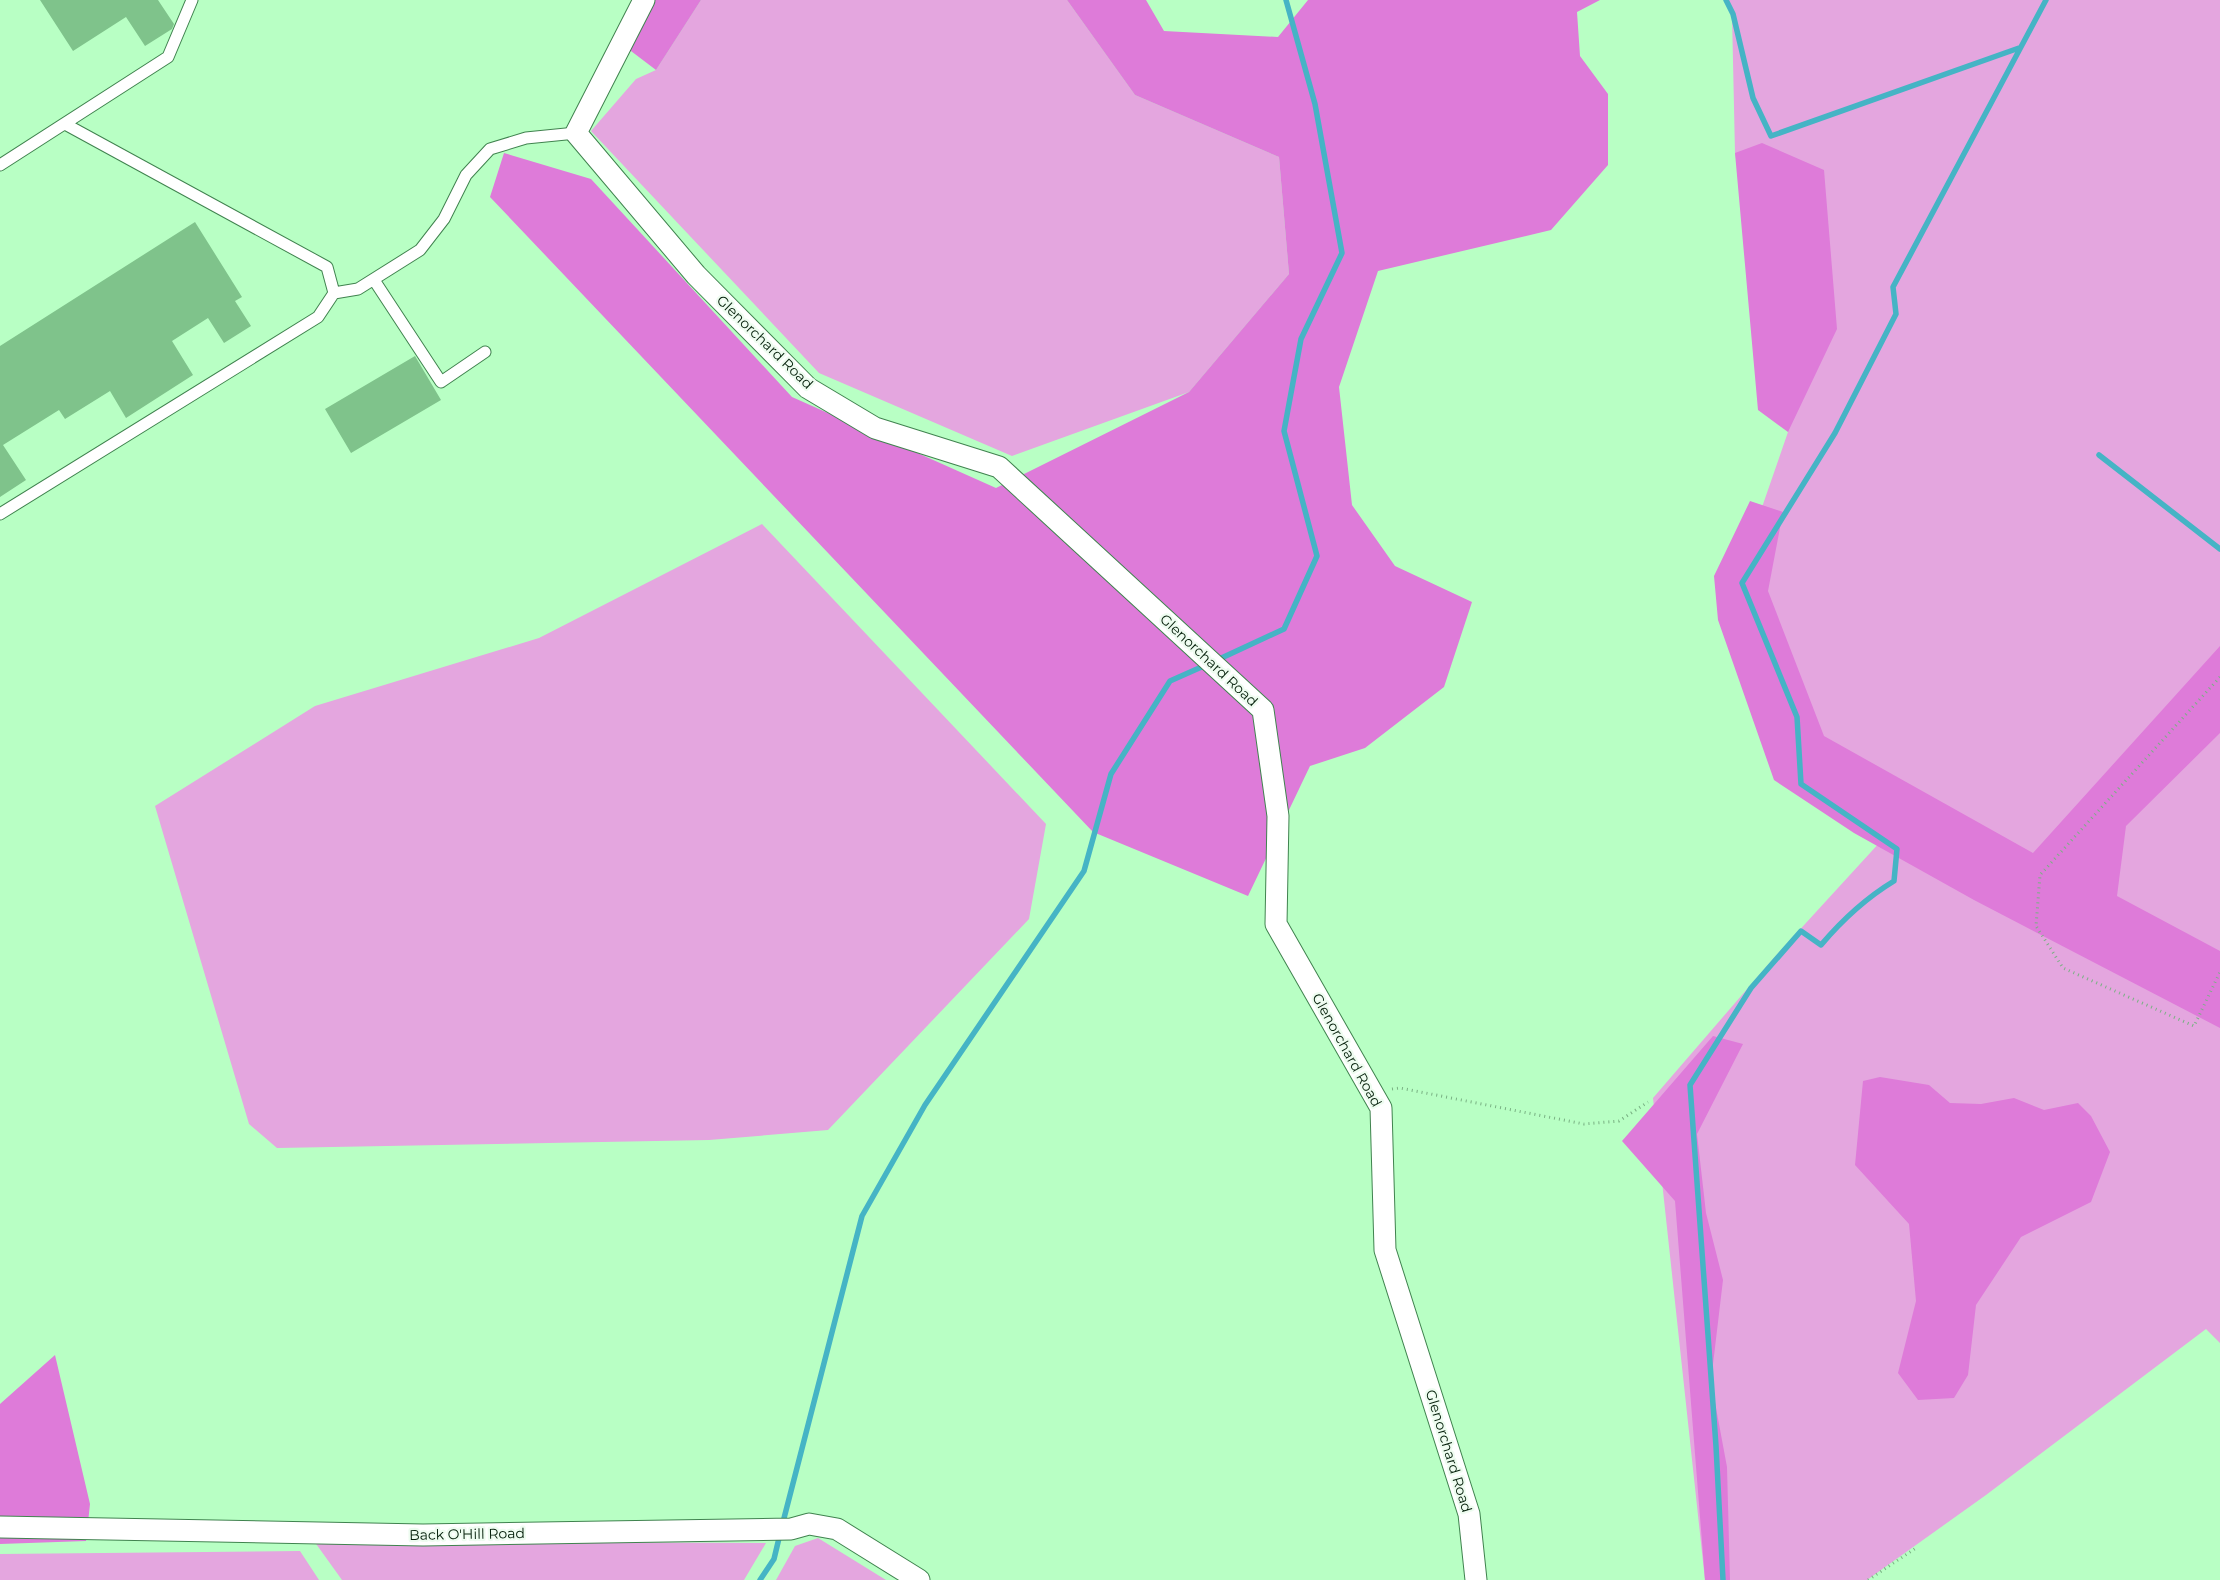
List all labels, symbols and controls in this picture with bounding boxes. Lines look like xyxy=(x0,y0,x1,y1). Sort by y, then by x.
street label: Glenorchard Road xyxy=(713,291,817,393)
street label: Glenorchard Road xyxy=(1156,610,1262,710)
street label: Glenorchard Road xyxy=(1308,990,1386,1110)
street label: Glenorchard Road xyxy=(1422,1387,1476,1515)
street label: Back O'Hill Road xyxy=(409,1524,525,1544)

